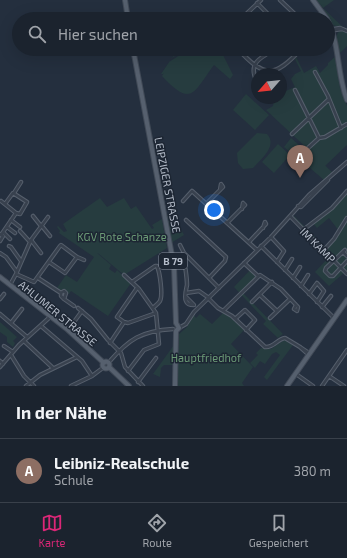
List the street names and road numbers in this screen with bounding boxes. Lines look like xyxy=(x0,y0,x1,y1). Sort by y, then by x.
street label: LEIPZIGER STRASSE xyxy=(152,136,184,234)
street label: IM KAMP xyxy=(298,225,338,265)
road number: B 79 xyxy=(159,253,187,269)
street label: AHLUMER STRASSE xyxy=(16,278,100,348)

